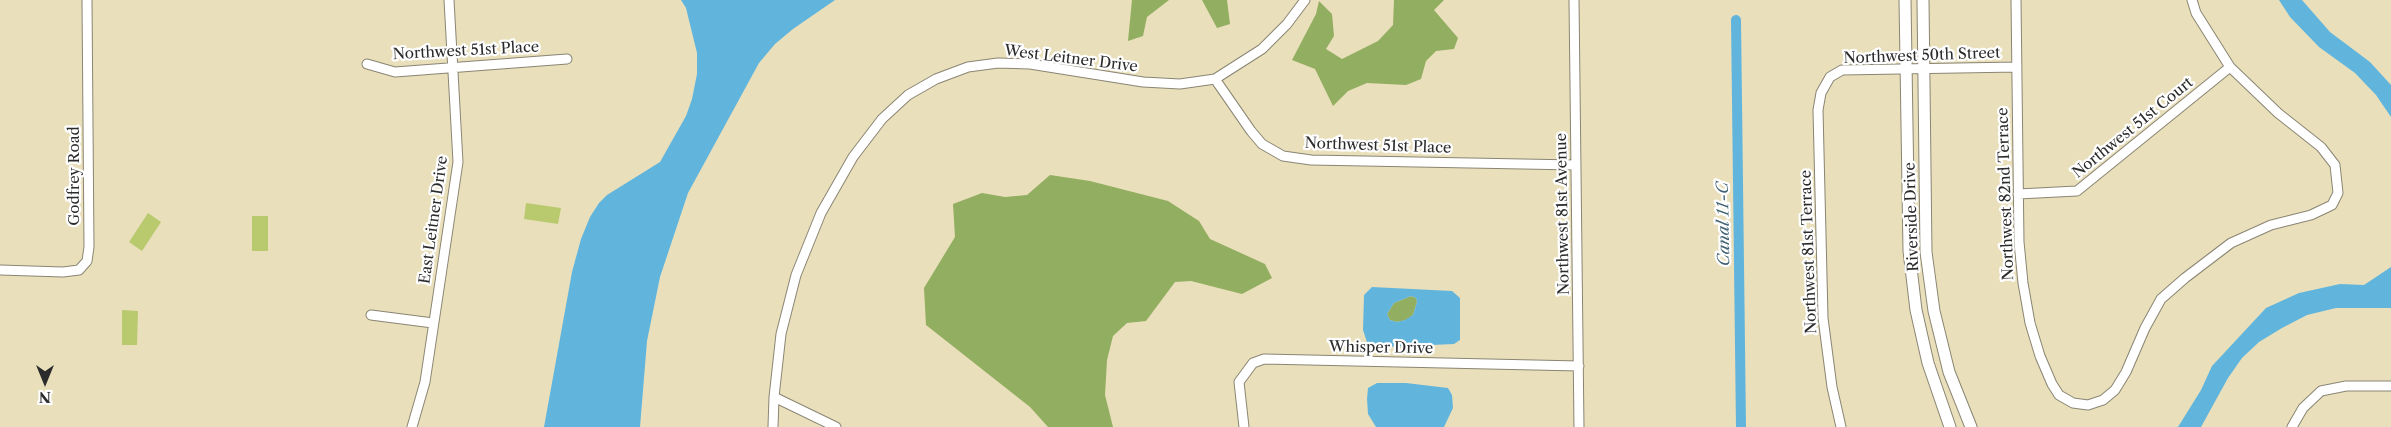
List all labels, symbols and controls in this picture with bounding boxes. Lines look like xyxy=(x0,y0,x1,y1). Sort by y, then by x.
street label: Northwest 51st Place xyxy=(392,38,540,64)
street label: West Leitner Drive xyxy=(1003,42,1139,76)
street label: Northwest 50th Street xyxy=(1843,44,2001,68)
street label: Northwest 51st Court xyxy=(2069,74,2197,182)
street label: Northwest 82nd Terrace xyxy=(1994,107,2018,281)
street label: Godfrey Road xyxy=(66,126,84,226)
street label: Northwest 81st Avenue xyxy=(1553,133,1573,295)
street label: Northwest 51st Place xyxy=(1304,134,1452,158)
street label: East Leitner Drive xyxy=(416,155,452,285)
street label: Riverside Drive xyxy=(1901,162,1923,272)
street label: Northwest 81st Terrace xyxy=(1797,170,1821,334)
water label: Canal 11-C xyxy=(1714,182,1734,266)
street label: Whisper Drive xyxy=(1329,338,1433,358)
north arrow xyxy=(20,357,70,407)
text: N xyxy=(39,388,51,406)

